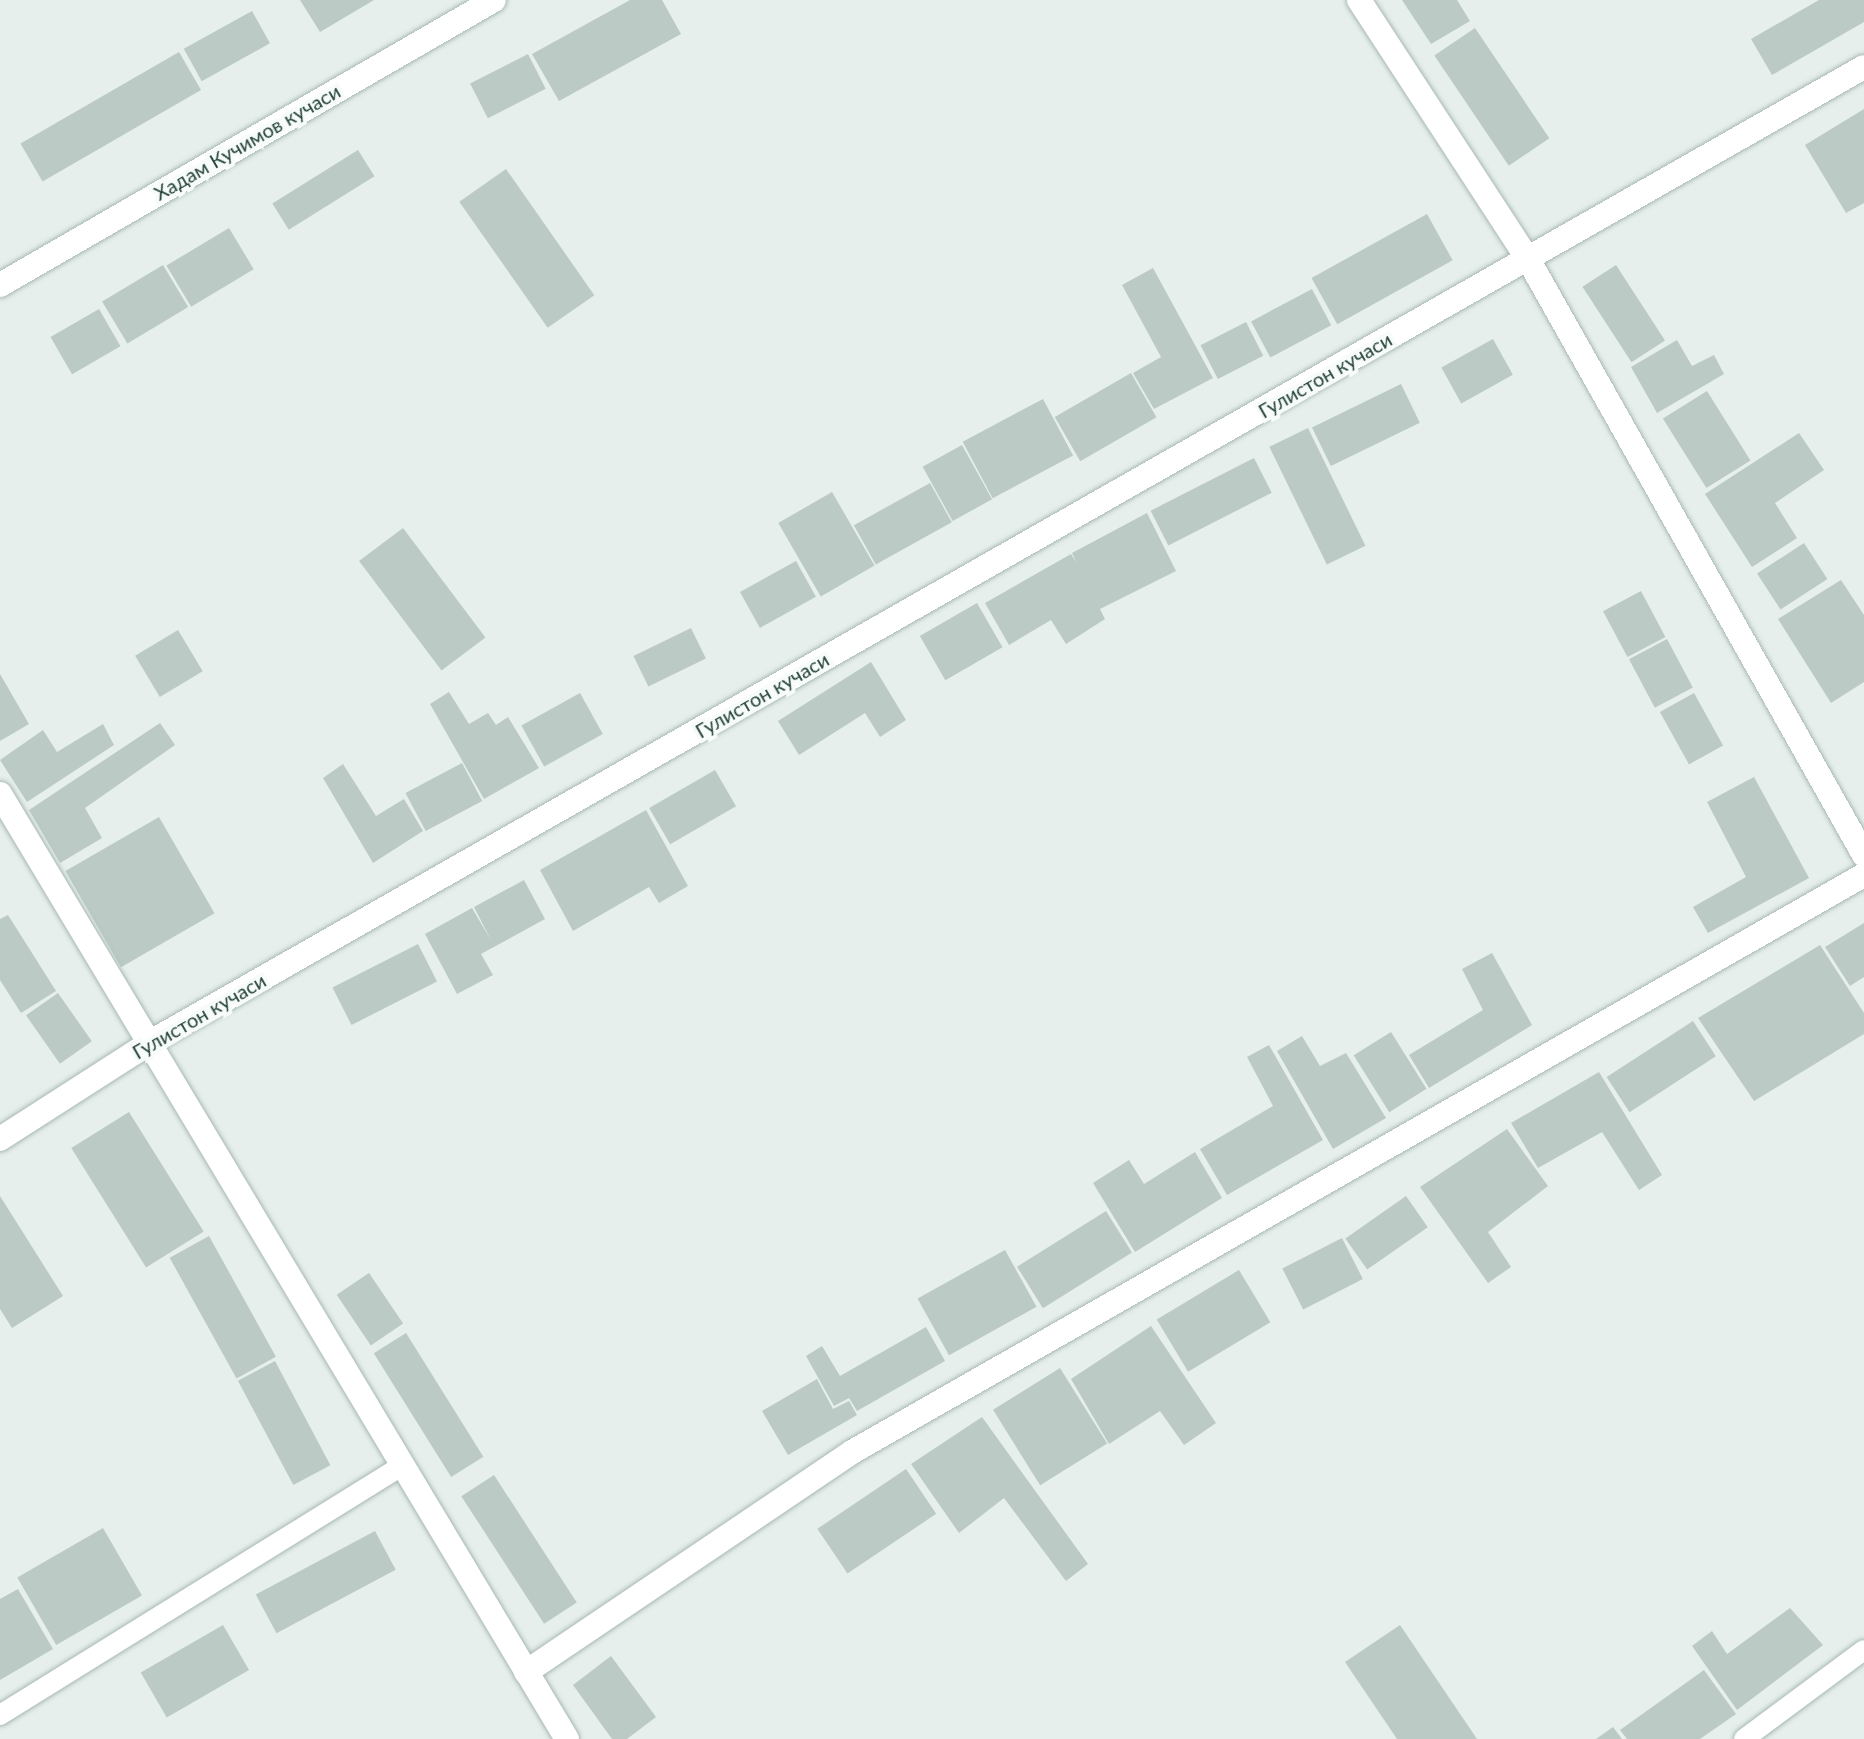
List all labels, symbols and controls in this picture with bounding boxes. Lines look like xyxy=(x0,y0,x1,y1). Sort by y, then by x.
street label: Хадам Кучимов кучаси xyxy=(150,79,344,205)
street label: Гулистон кучаси xyxy=(1254,327,1396,423)
street label: Гулистон кучаси xyxy=(691,647,833,743)
street label: Гулистон кучаси xyxy=(128,968,270,1064)

